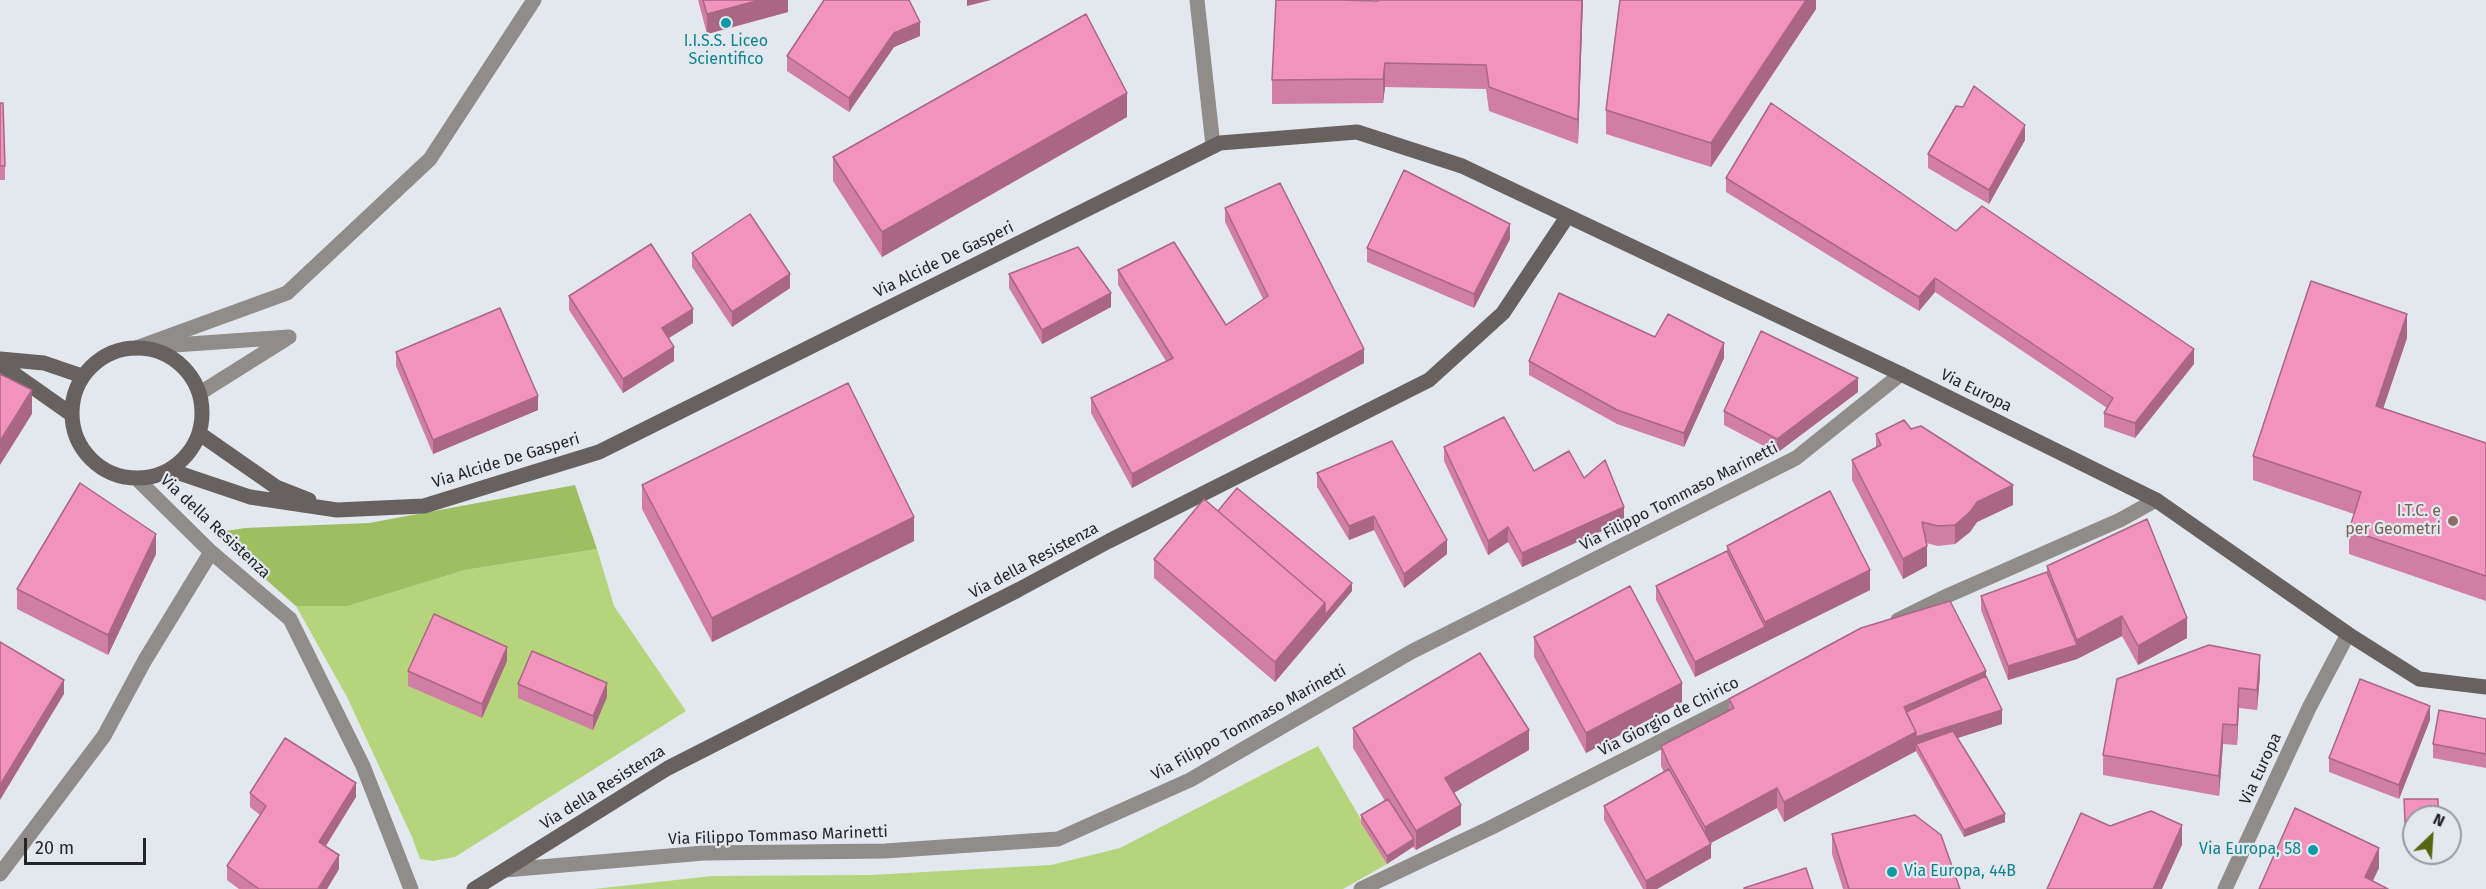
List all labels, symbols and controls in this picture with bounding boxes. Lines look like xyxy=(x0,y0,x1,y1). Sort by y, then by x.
marker: I.I.S.S. Liceo Scientifico xyxy=(719,16,733,30)
place label: I.I.S.S. Liceo Scientifico xyxy=(684,32,768,70)
street label: Via Alcide De Gasperi xyxy=(871,218,1017,302)
street label: Via Europa xyxy=(1937,365,2015,417)
street label: Via Alcide De Gasperi xyxy=(430,429,582,493)
street label: Via Filippo Tommaso Marinetti xyxy=(1577,439,1781,555)
street label: Via della Resistenza xyxy=(156,471,274,583)
place label: I.T.C. e per Geometri xyxy=(2345,502,2441,540)
marker: I.T.C. e per Geometri xyxy=(2446,514,2460,528)
street label: Via della Resistenza xyxy=(966,519,1102,603)
street label: Via Filippo Tommaso Marinetti xyxy=(1148,661,1350,785)
street label: Via Giorgio de Chirico xyxy=(1595,673,1743,761)
street label: Via Europa xyxy=(2236,730,2286,808)
street label: Via della Resistenza xyxy=(537,742,669,834)
north arrow xyxy=(2402,805,2462,865)
text: N xyxy=(2430,809,2448,831)
street label: Via Filippo Tommaso Marinetti xyxy=(668,823,888,849)
scale bar xyxy=(27,826,148,864)
text: 20 m xyxy=(35,837,74,859)
place label: Via Europa, 58 xyxy=(2199,840,2301,860)
marker: Via Europa, 58 xyxy=(2306,843,2320,857)
place label: Via Europa, 44B xyxy=(1904,862,2016,882)
marker: Via Europa, 44B xyxy=(1885,865,1899,879)

